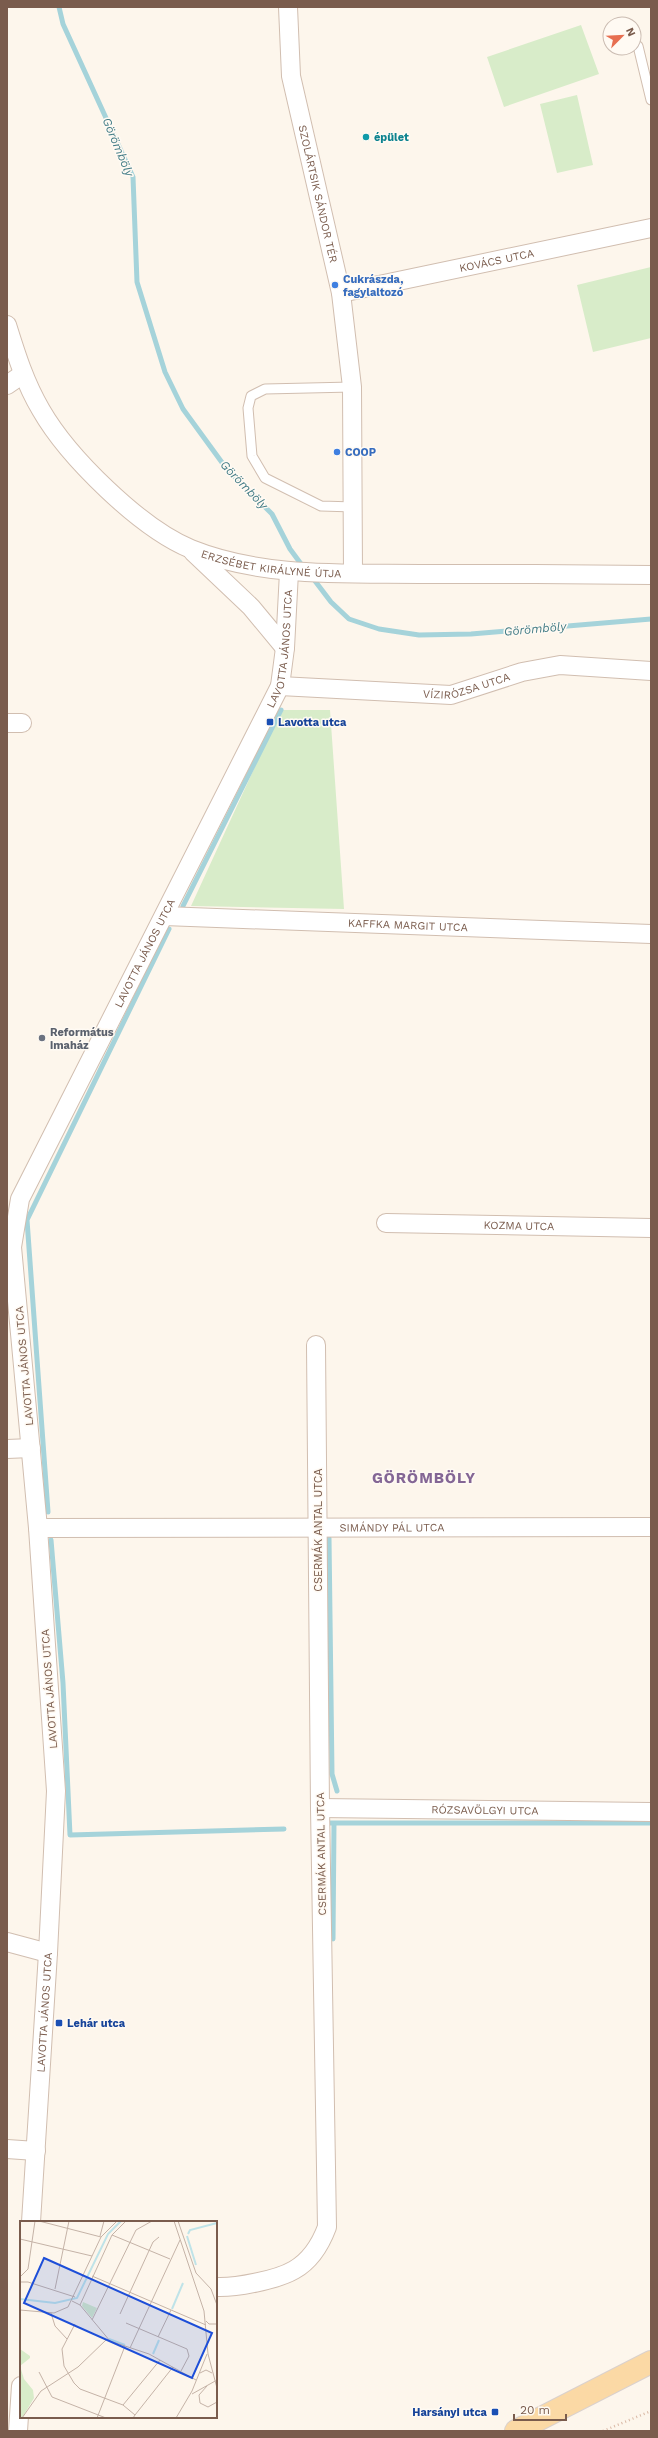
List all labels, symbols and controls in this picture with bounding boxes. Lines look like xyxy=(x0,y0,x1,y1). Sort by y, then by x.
north arrow xyxy=(602,16,642,56)
text: N xyxy=(623,26,638,39)
water label: Görömböly xyxy=(99,116,137,179)
street label: SZOLÁRTSIK SÁNDOR TÉR xyxy=(296,124,340,264)
place label: épület xyxy=(374,131,409,144)
marker: épület xyxy=(361,132,371,142)
street label: KOVÁCS UTCA xyxy=(458,247,535,275)
place label: Cukrászda, fagylaltozó xyxy=(343,273,404,299)
marker: Cukrászda, fagylaltozó xyxy=(330,280,340,290)
place label: COOP xyxy=(345,446,376,459)
marker: COOP xyxy=(332,447,342,457)
water label: Görömböly xyxy=(217,458,271,513)
street label: ERZSÉBET KIRÁLYNÉ ÚTJA xyxy=(199,547,341,580)
street label: LAVOTTA JÁNOS UTCA xyxy=(264,589,295,710)
water label: Görömböly xyxy=(503,619,568,639)
street label: VÍZIRÓZSA UTCA xyxy=(423,670,512,702)
place label: Lavotta utca xyxy=(278,716,347,729)
marker: Lavotta utca xyxy=(265,717,275,727)
street label: LAVOTTA JÁNOS UTCA xyxy=(112,897,178,1010)
street label: KAFFKA MARGIT UTCA xyxy=(348,917,468,934)
place label: Református imaház xyxy=(50,1026,114,1052)
marker: Református imaház xyxy=(37,1033,47,1043)
street label: KOZMA UTCA xyxy=(483,1219,555,1233)
street label: LAVOTTA JÁNOS UTCA xyxy=(12,1306,36,1426)
street label: CSERMÁK ANTAL UTCA xyxy=(311,1468,325,1592)
district label: GÖRÖMBÖLY xyxy=(372,1469,476,1487)
street label: SIMÁNDY PÁL UTCA xyxy=(340,1520,444,1535)
street label: LAVOTTA JÁNOS UTCA xyxy=(38,1629,60,1749)
street label: CSERMÁK ANTAL UTCA xyxy=(313,1792,329,1916)
street label: RÓZSAVÖLGYI UTCA xyxy=(431,1802,539,1818)
street label: LAVOTTA JÁNOS UTCA xyxy=(34,1952,55,2073)
place label: Lehár utca xyxy=(67,2017,126,2030)
marker: Lehár utca xyxy=(54,2018,64,2028)
inset map xyxy=(20,2221,217,2418)
scale bar xyxy=(514,2396,566,2422)
text: 20 m xyxy=(520,2403,550,2417)
place label: Harsányi utca xyxy=(412,2406,488,2419)
marker: Harsányi utca xyxy=(490,2407,500,2417)

